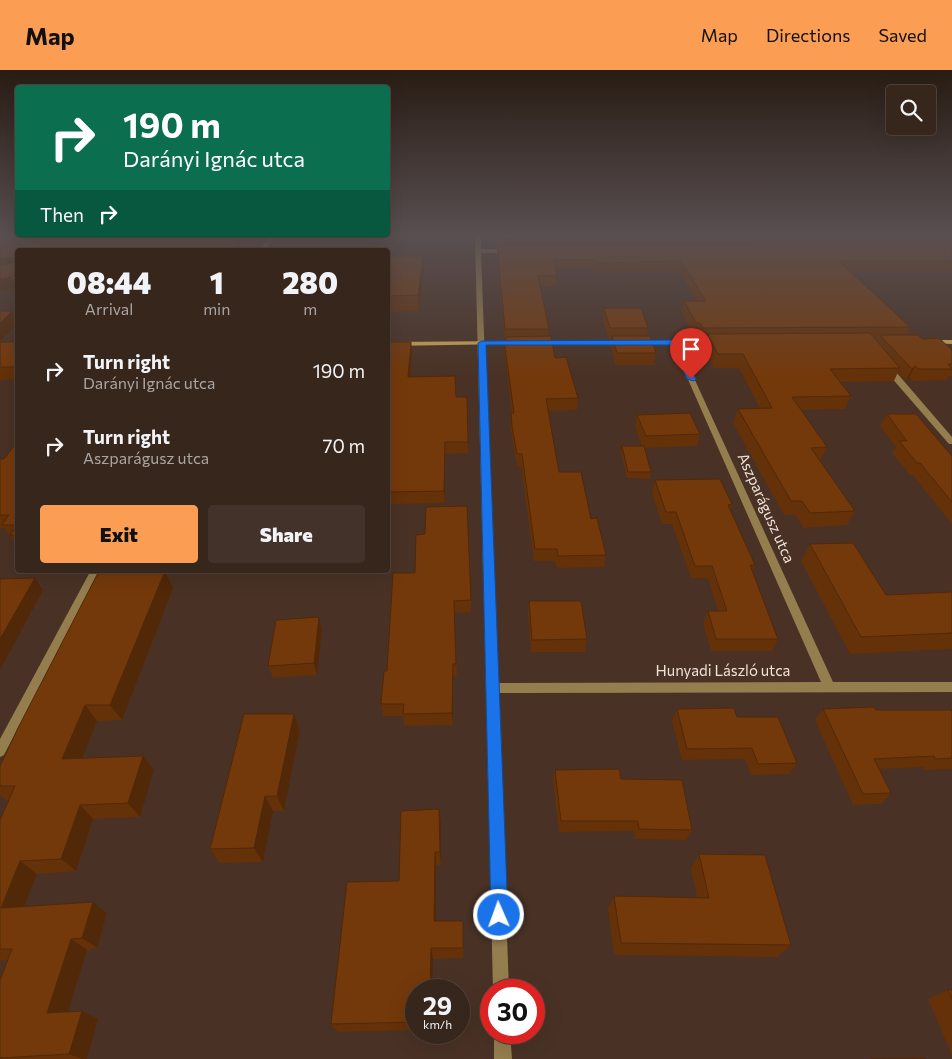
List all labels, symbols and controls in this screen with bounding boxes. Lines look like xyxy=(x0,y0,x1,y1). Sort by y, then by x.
text: Map xyxy=(25,21,75,50)
text: Map xyxy=(701,24,738,46)
text: Directions xyxy=(766,24,850,46)
text: Saved xyxy=(878,24,927,46)
map controls xyxy=(886,85,936,135)
button: search xyxy=(886,85,936,135)
text: 190 m xyxy=(123,102,221,145)
icon: right xyxy=(40,105,105,170)
text: Darányi Ignác utca xyxy=(123,145,305,172)
icon: right xyxy=(94,200,122,228)
text: Then xyxy=(40,203,84,226)
text: 08:44 xyxy=(67,263,151,300)
text: 1 xyxy=(210,263,224,300)
text: 280 xyxy=(282,263,338,300)
text: Arrival xyxy=(85,299,133,318)
text: min xyxy=(203,299,230,318)
text: m xyxy=(303,299,317,318)
pin xyxy=(670,328,712,379)
icon: arrive xyxy=(677,335,705,363)
text: Turn right xyxy=(83,350,170,373)
icon: right xyxy=(40,357,68,385)
text: 190 m xyxy=(313,359,365,382)
text: Darányi Ignác utca xyxy=(83,373,215,392)
text: Turn right xyxy=(83,425,170,448)
icon: right xyxy=(40,432,68,460)
text: 70 m xyxy=(322,434,365,457)
text: Aszparágusz utca xyxy=(83,448,209,467)
street label: Aszparágusz utca xyxy=(735,450,799,565)
button: Exit xyxy=(40,505,198,563)
button: Share xyxy=(208,505,365,563)
street label: Hunyadi László utca xyxy=(656,661,790,679)
position arrow xyxy=(472,888,524,940)
speed limit sign: 30 xyxy=(480,979,545,1044)
text: 29 xyxy=(423,990,452,1020)
text: km/h xyxy=(423,1017,452,1031)

